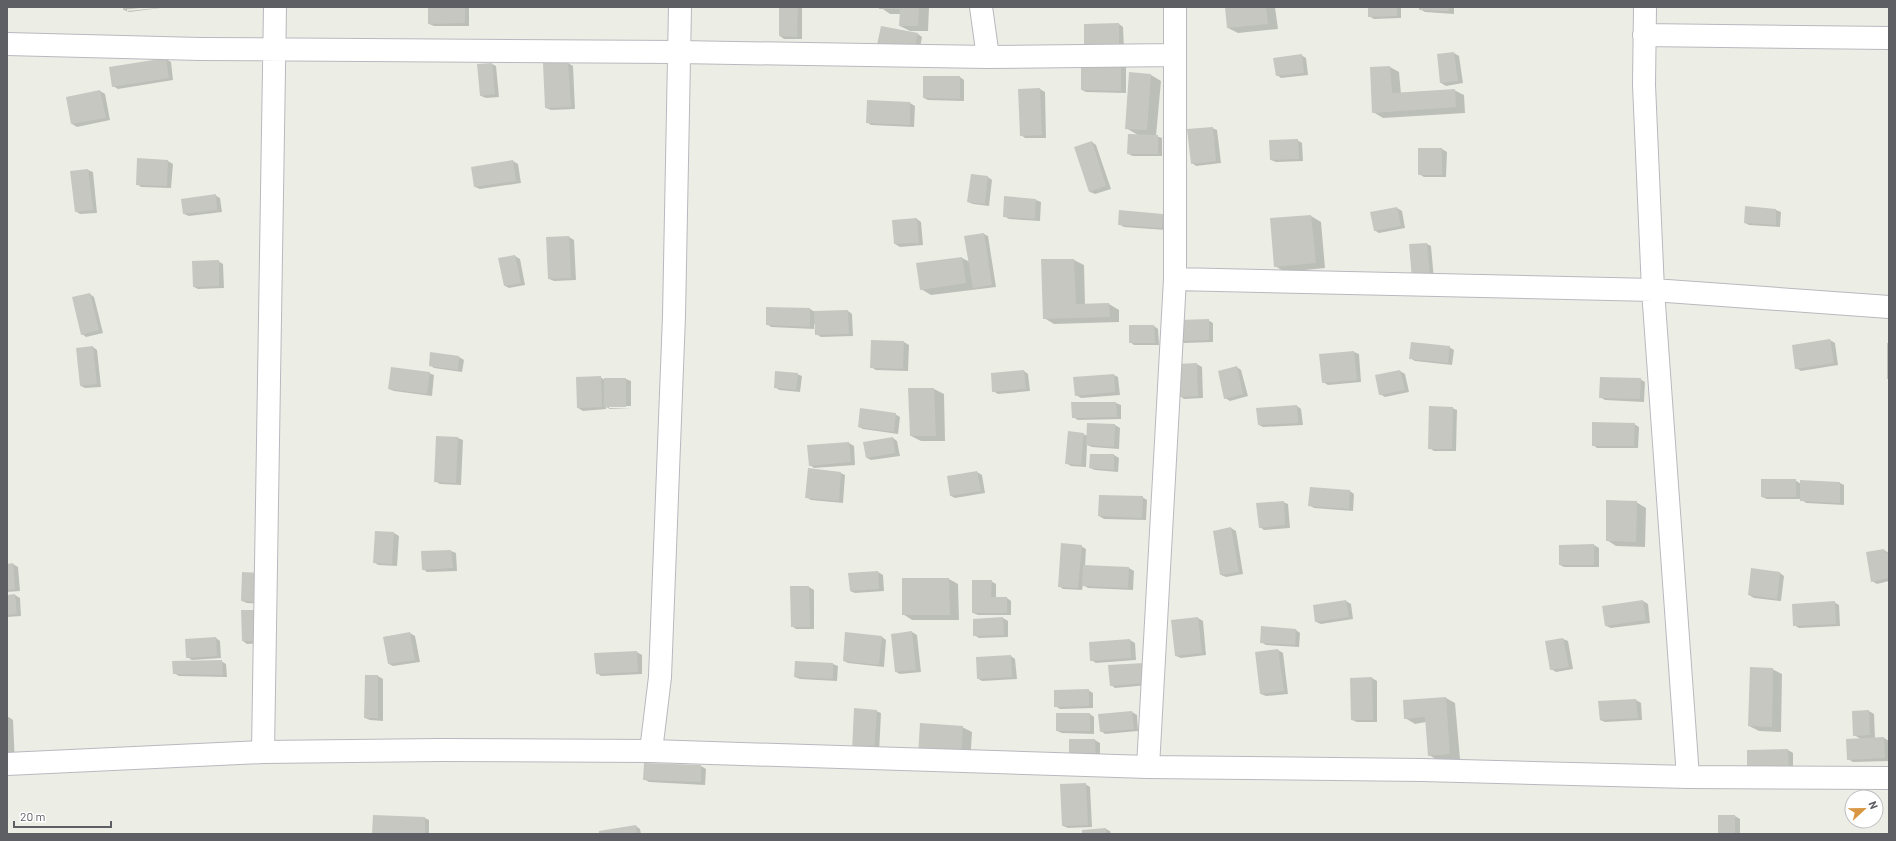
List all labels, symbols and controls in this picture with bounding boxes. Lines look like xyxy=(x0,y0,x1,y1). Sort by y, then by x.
north arrow xyxy=(1844,789,1884,829)
text: N xyxy=(1866,799,1881,811)
scale bar xyxy=(14,803,111,829)
text: 20 m xyxy=(20,809,46,823)

